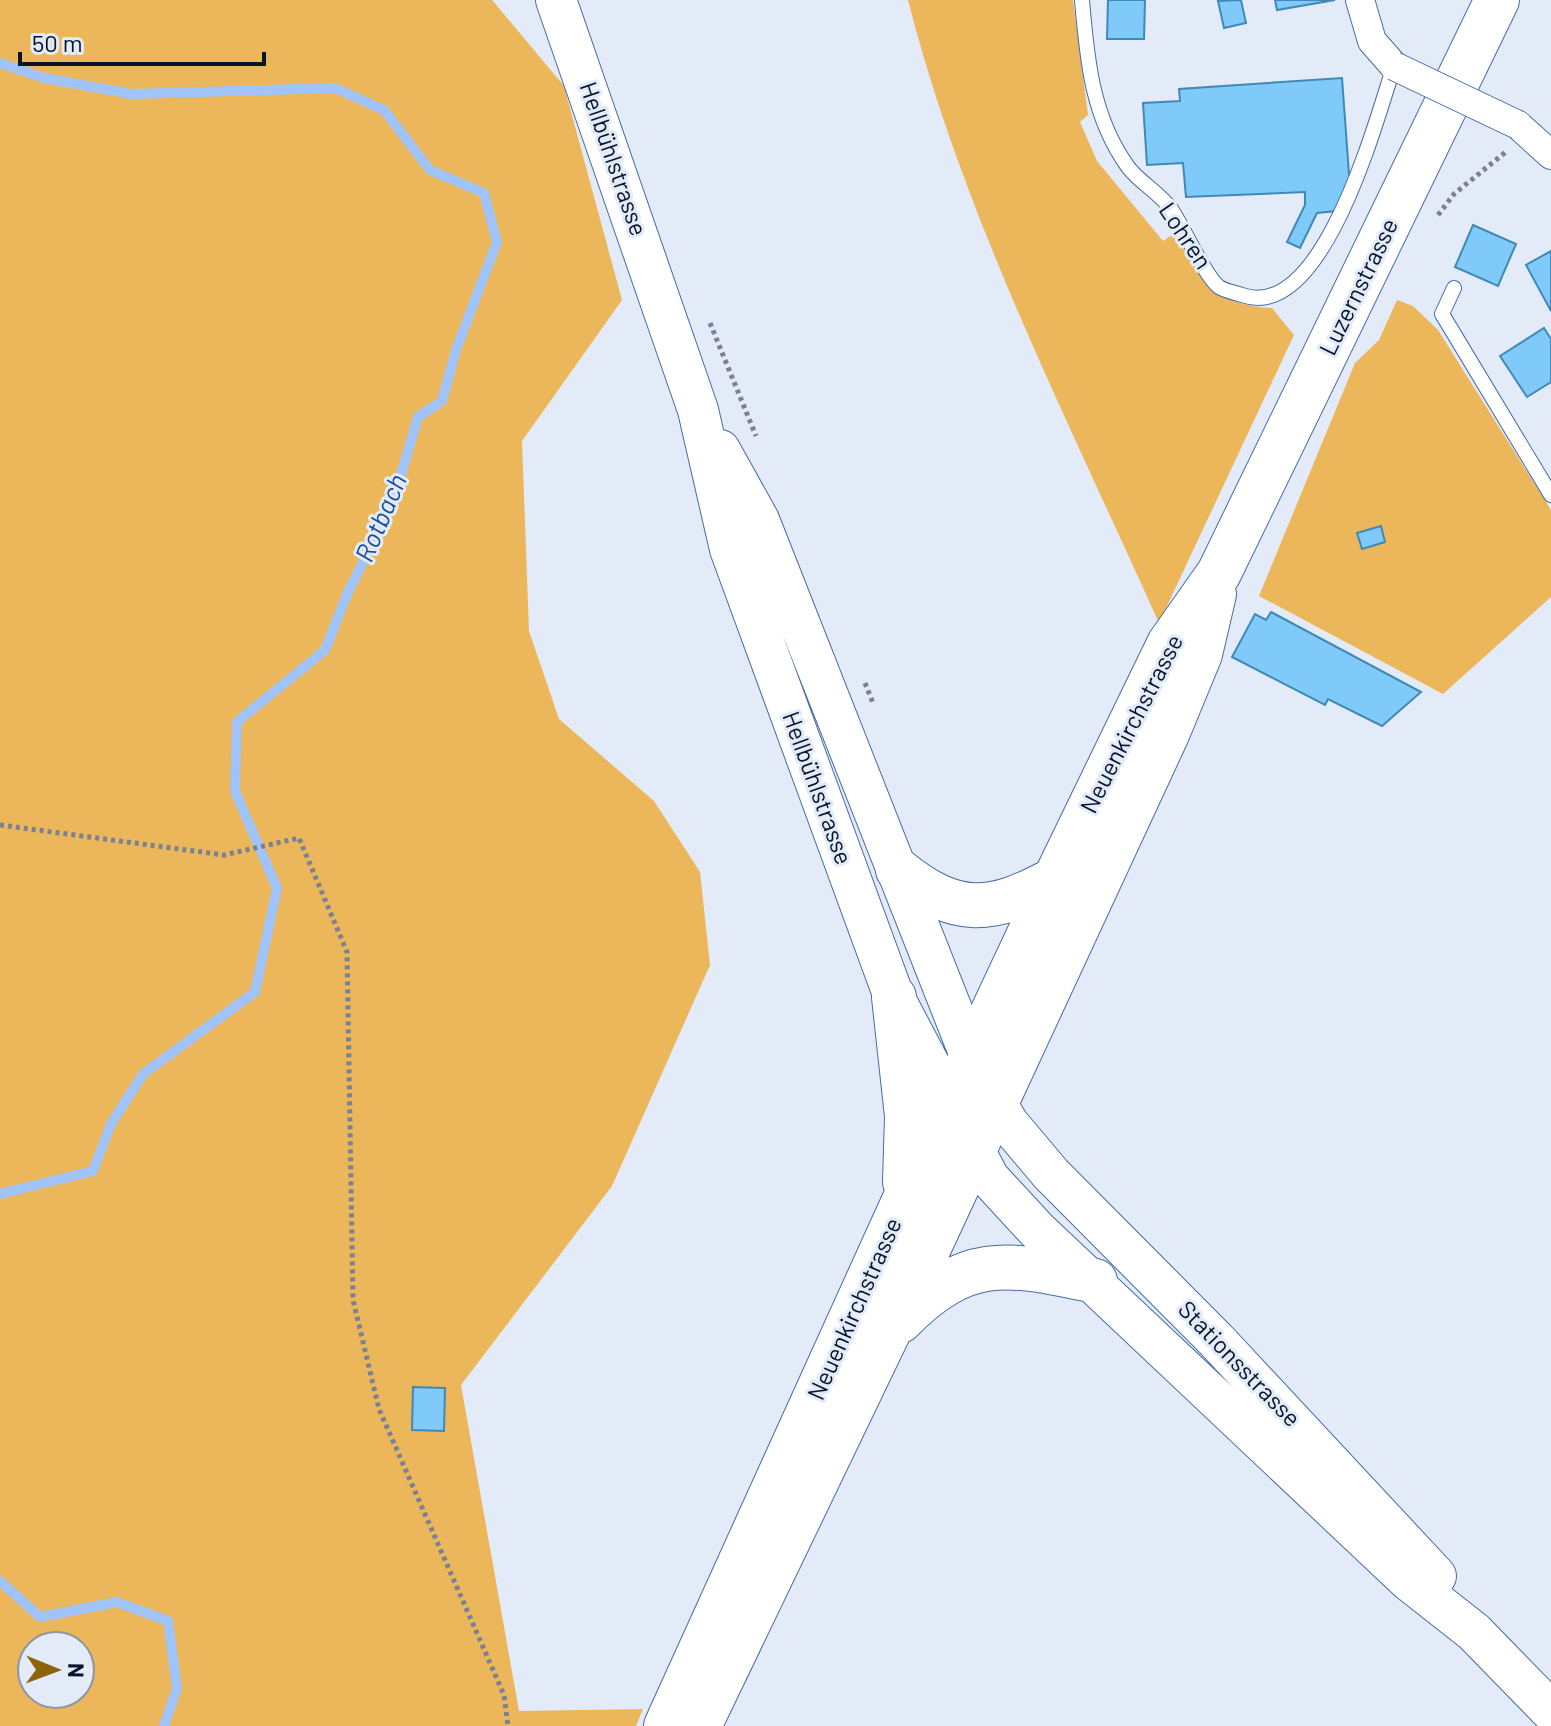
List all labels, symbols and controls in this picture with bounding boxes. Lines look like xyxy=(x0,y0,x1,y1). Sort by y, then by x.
scale bar xyxy=(20,16,264,66)
text: 50 m xyxy=(32,28,83,57)
street label: Hellbühlstrasse xyxy=(575,78,654,239)
street label: Lohren xyxy=(1154,196,1219,274)
street label: Luzernstrasse xyxy=(1312,213,1403,359)
water label: Rotbach xyxy=(347,469,412,566)
street label: Neuenkirchstrasse xyxy=(1073,629,1188,817)
street label: Hellbühlstrasse xyxy=(777,707,860,868)
street label: Neuenkirchstrasse xyxy=(800,1213,907,1404)
street label: Stationsstrasse xyxy=(1173,1294,1307,1432)
north arrow xyxy=(16,1630,96,1710)
text: N xyxy=(64,1663,90,1678)

